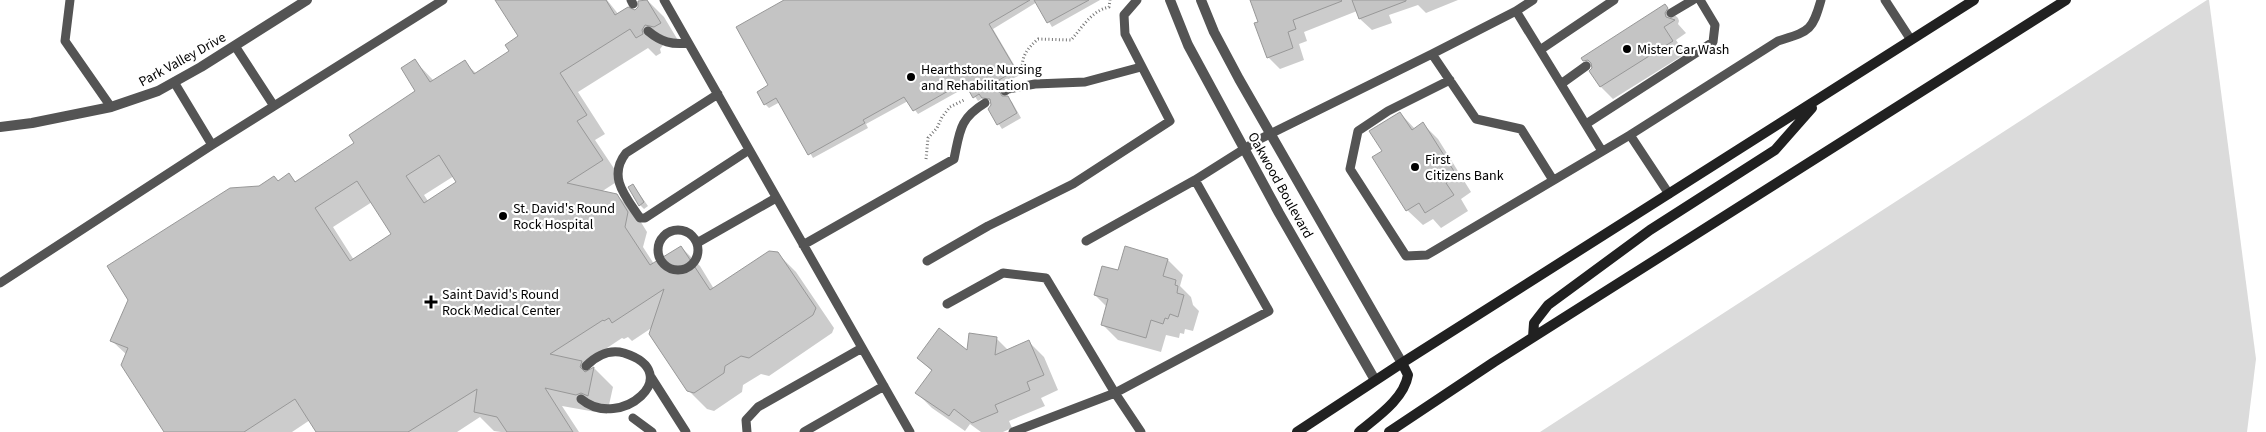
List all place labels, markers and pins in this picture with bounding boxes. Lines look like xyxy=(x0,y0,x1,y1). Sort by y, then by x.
place label: Mister Car Wash xyxy=(1637,40,1729,60)
marker: Mister Car Wash xyxy=(1621,43,1633,55)
place label: Hearthstone Nursing and Rehabilitation xyxy=(921,60,1042,96)
marker: Hearthstone Nursing and Rehabilitation xyxy=(905,71,917,83)
place label: First Citizens Bank xyxy=(1425,150,1504,186)
marker: First Citizens Bank xyxy=(1409,161,1421,173)
place label: St. David's Round Rock Hospital xyxy=(513,199,615,235)
marker: St. David's Round Rock Hospital xyxy=(497,210,509,222)
place label: Saint David's Round Rock Medical Center xyxy=(442,285,561,321)
marker: Saint David's Round Rock Medical Center xyxy=(424,295,438,309)

